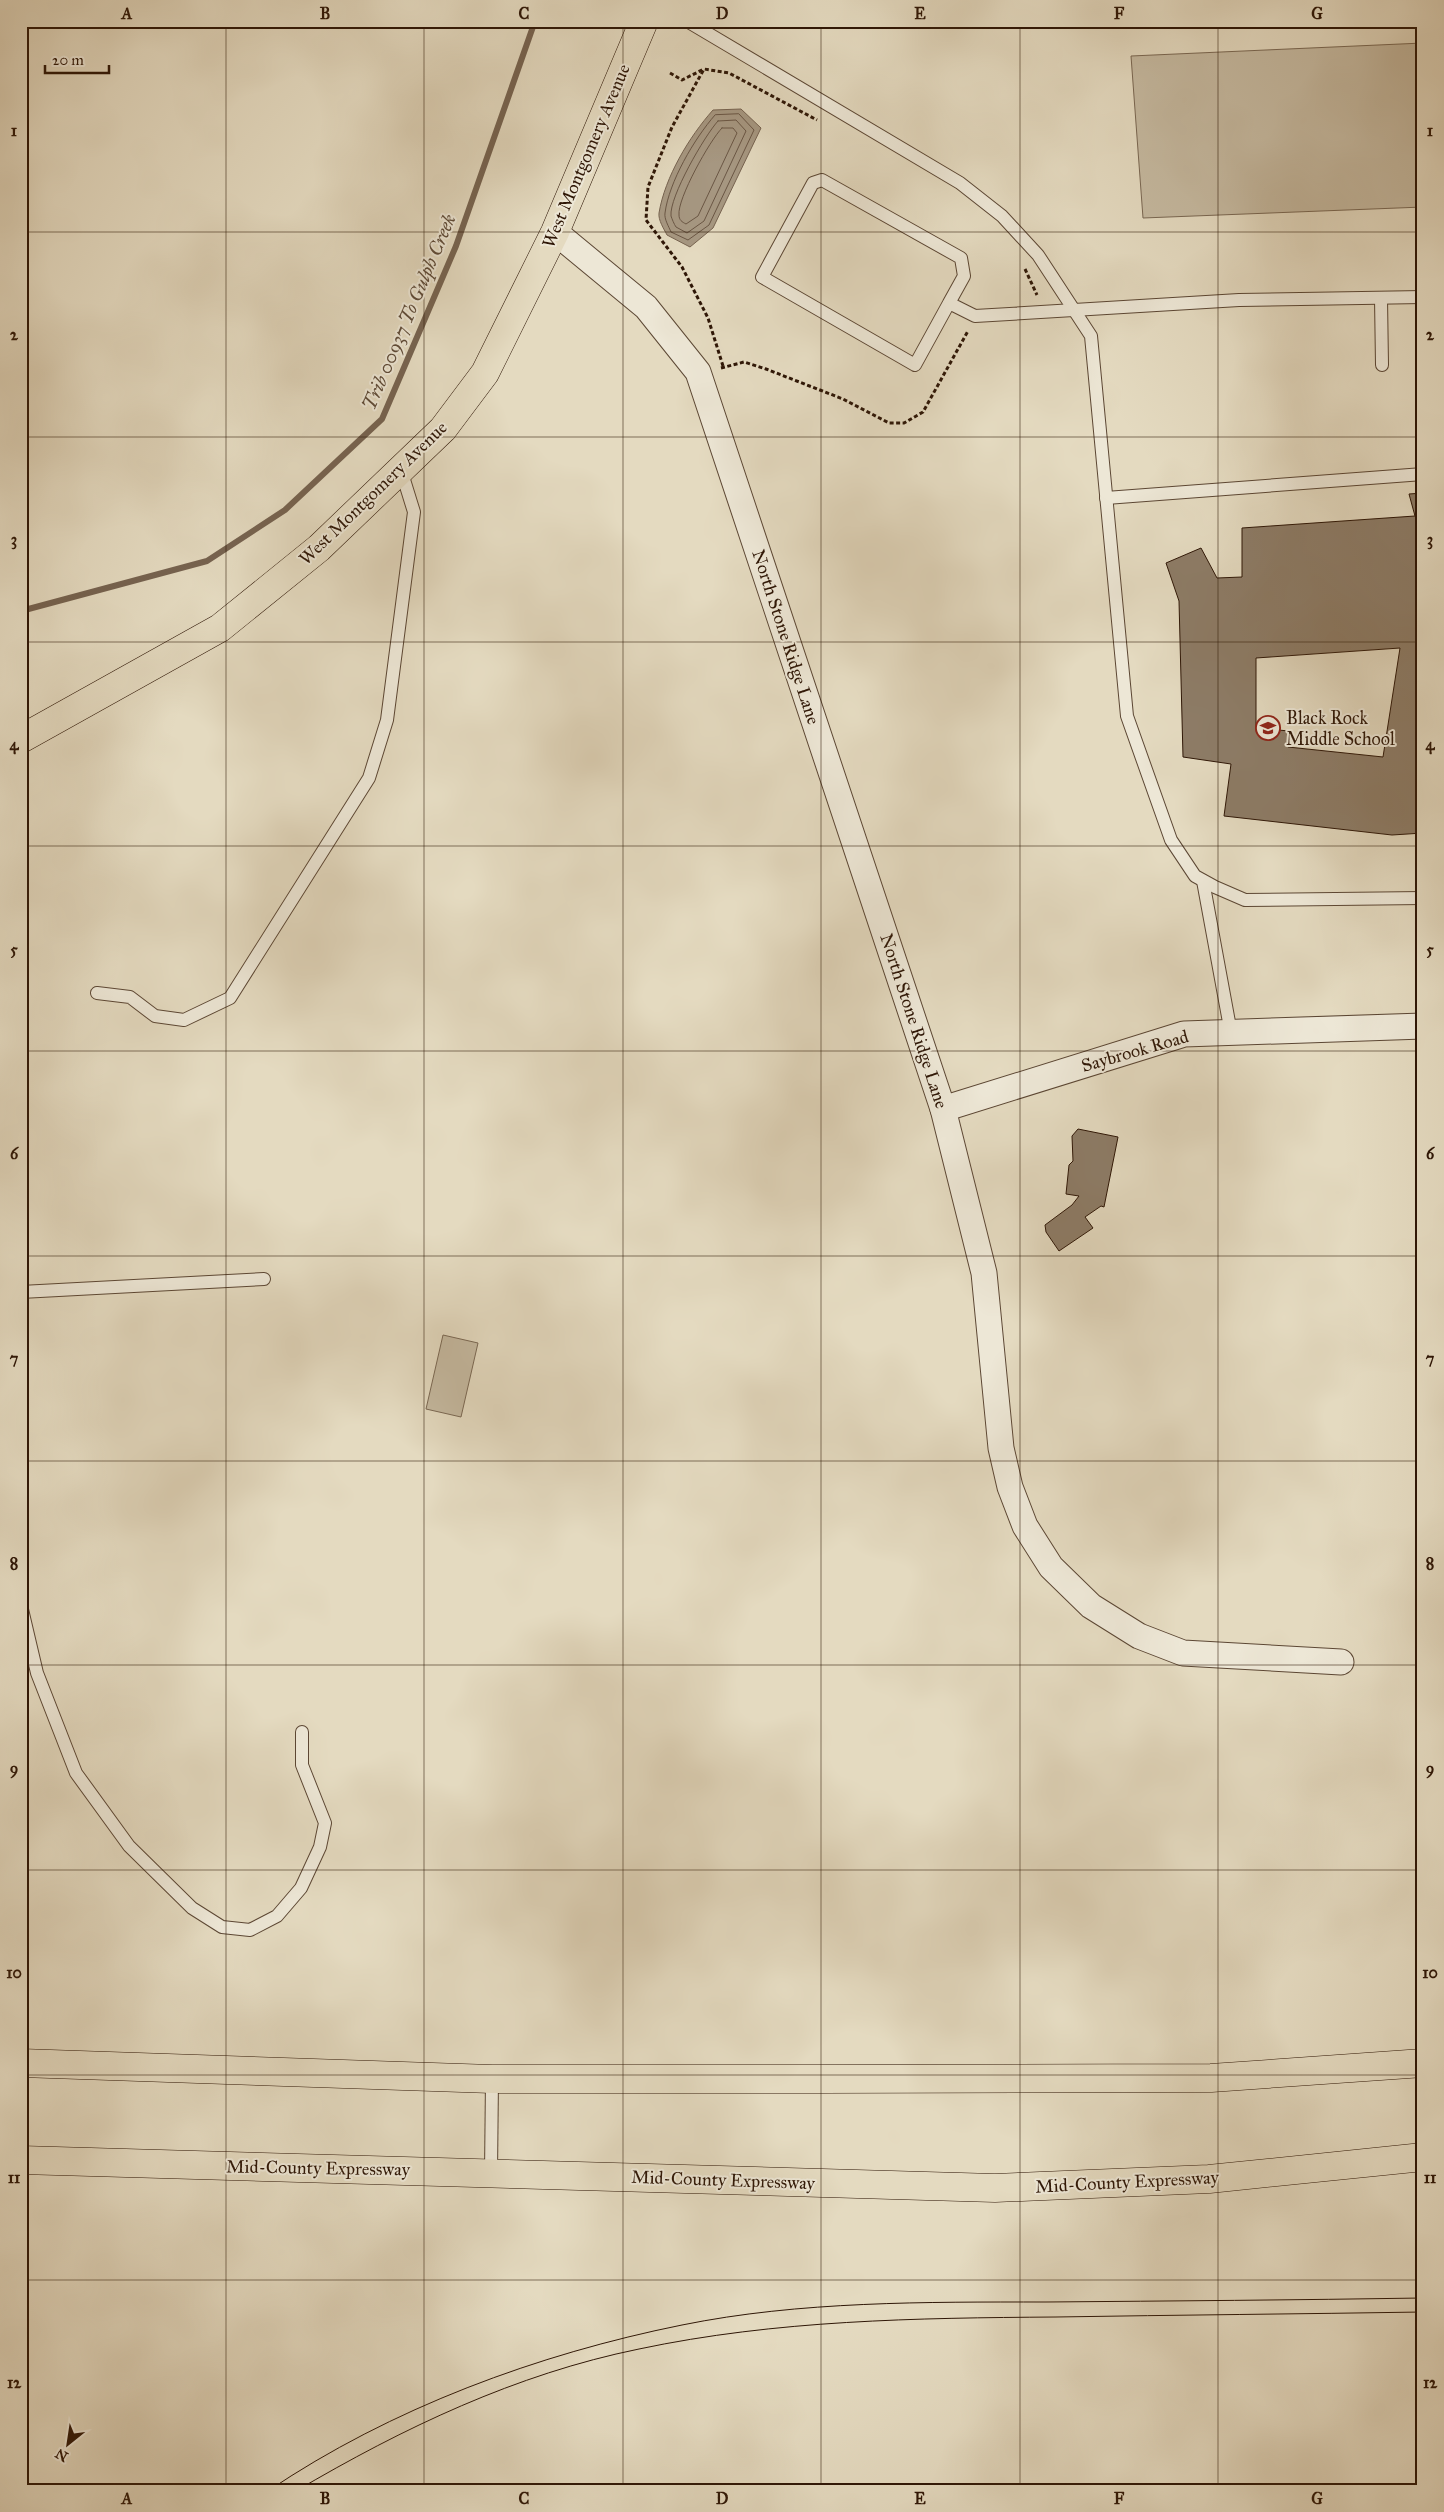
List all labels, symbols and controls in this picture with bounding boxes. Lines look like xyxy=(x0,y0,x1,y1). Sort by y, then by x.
text: A xyxy=(121,4,133,23)
text: B xyxy=(320,4,330,23)
text: C xyxy=(519,4,530,23)
text: D xyxy=(716,4,729,23)
text: E xyxy=(914,4,926,23)
text: F xyxy=(1114,4,1125,23)
text: G xyxy=(1311,4,1323,23)
scale bar xyxy=(45,42,109,74)
text: 20 m xyxy=(52,51,84,69)
street label: West Montgomery Avenue xyxy=(537,61,636,252)
text: 1 xyxy=(11,121,18,140)
text: 1 xyxy=(1427,121,1434,140)
water label: Trib 00937 To Gulph Creek xyxy=(357,210,462,414)
text: 2 xyxy=(10,325,19,344)
text: 2 xyxy=(1426,325,1435,344)
street label: West Montgomery Avenue xyxy=(294,417,452,570)
text: 3 xyxy=(11,530,17,550)
text: 3 xyxy=(1427,530,1433,550)
street label: North Stone Ridge Lane xyxy=(746,547,825,728)
place label: Black Rock Middle School xyxy=(1286,707,1395,750)
school or university icon: Black Rock Middle School xyxy=(1255,715,1281,741)
text: 4 xyxy=(10,735,20,755)
text: 4 xyxy=(1426,735,1436,755)
street label: North Stone Ridge Lane xyxy=(874,931,953,1112)
text: 5 xyxy=(10,940,18,959)
text: 5 xyxy=(1426,940,1434,959)
street label: Saybrook Road xyxy=(1079,1025,1191,1077)
text: 6 xyxy=(10,1144,19,1163)
text: 6 xyxy=(1426,1144,1435,1163)
text: 7 xyxy=(10,1349,19,1368)
text: 7 xyxy=(1426,1349,1435,1368)
text: 8 xyxy=(10,1554,18,1573)
text: 8 xyxy=(1426,1554,1434,1573)
text: 9 xyxy=(10,1759,18,1779)
text: 9 xyxy=(1426,1759,1434,1779)
text: 10 xyxy=(6,1963,22,1982)
text: 10 xyxy=(1422,1963,1438,1982)
street label: Mid-County Expressway xyxy=(226,2155,411,2181)
street label: Mid-County Expressway xyxy=(631,2166,816,2194)
street label: Mid-County Expressway xyxy=(1035,2166,1220,2198)
text: 11 xyxy=(8,2168,21,2187)
text: 11 xyxy=(1424,2168,1437,2187)
text: 12 xyxy=(7,2373,22,2392)
text: 12 xyxy=(1423,2373,1438,2392)
north arrow xyxy=(42,2420,92,2470)
text: N xyxy=(52,2444,71,2465)
text: A xyxy=(121,2489,133,2508)
text: B xyxy=(320,2489,330,2508)
text: C xyxy=(519,2489,530,2508)
text: D xyxy=(716,2489,729,2508)
text: E xyxy=(914,2489,926,2508)
text: F xyxy=(1114,2489,1125,2508)
text: G xyxy=(1311,2489,1323,2508)

